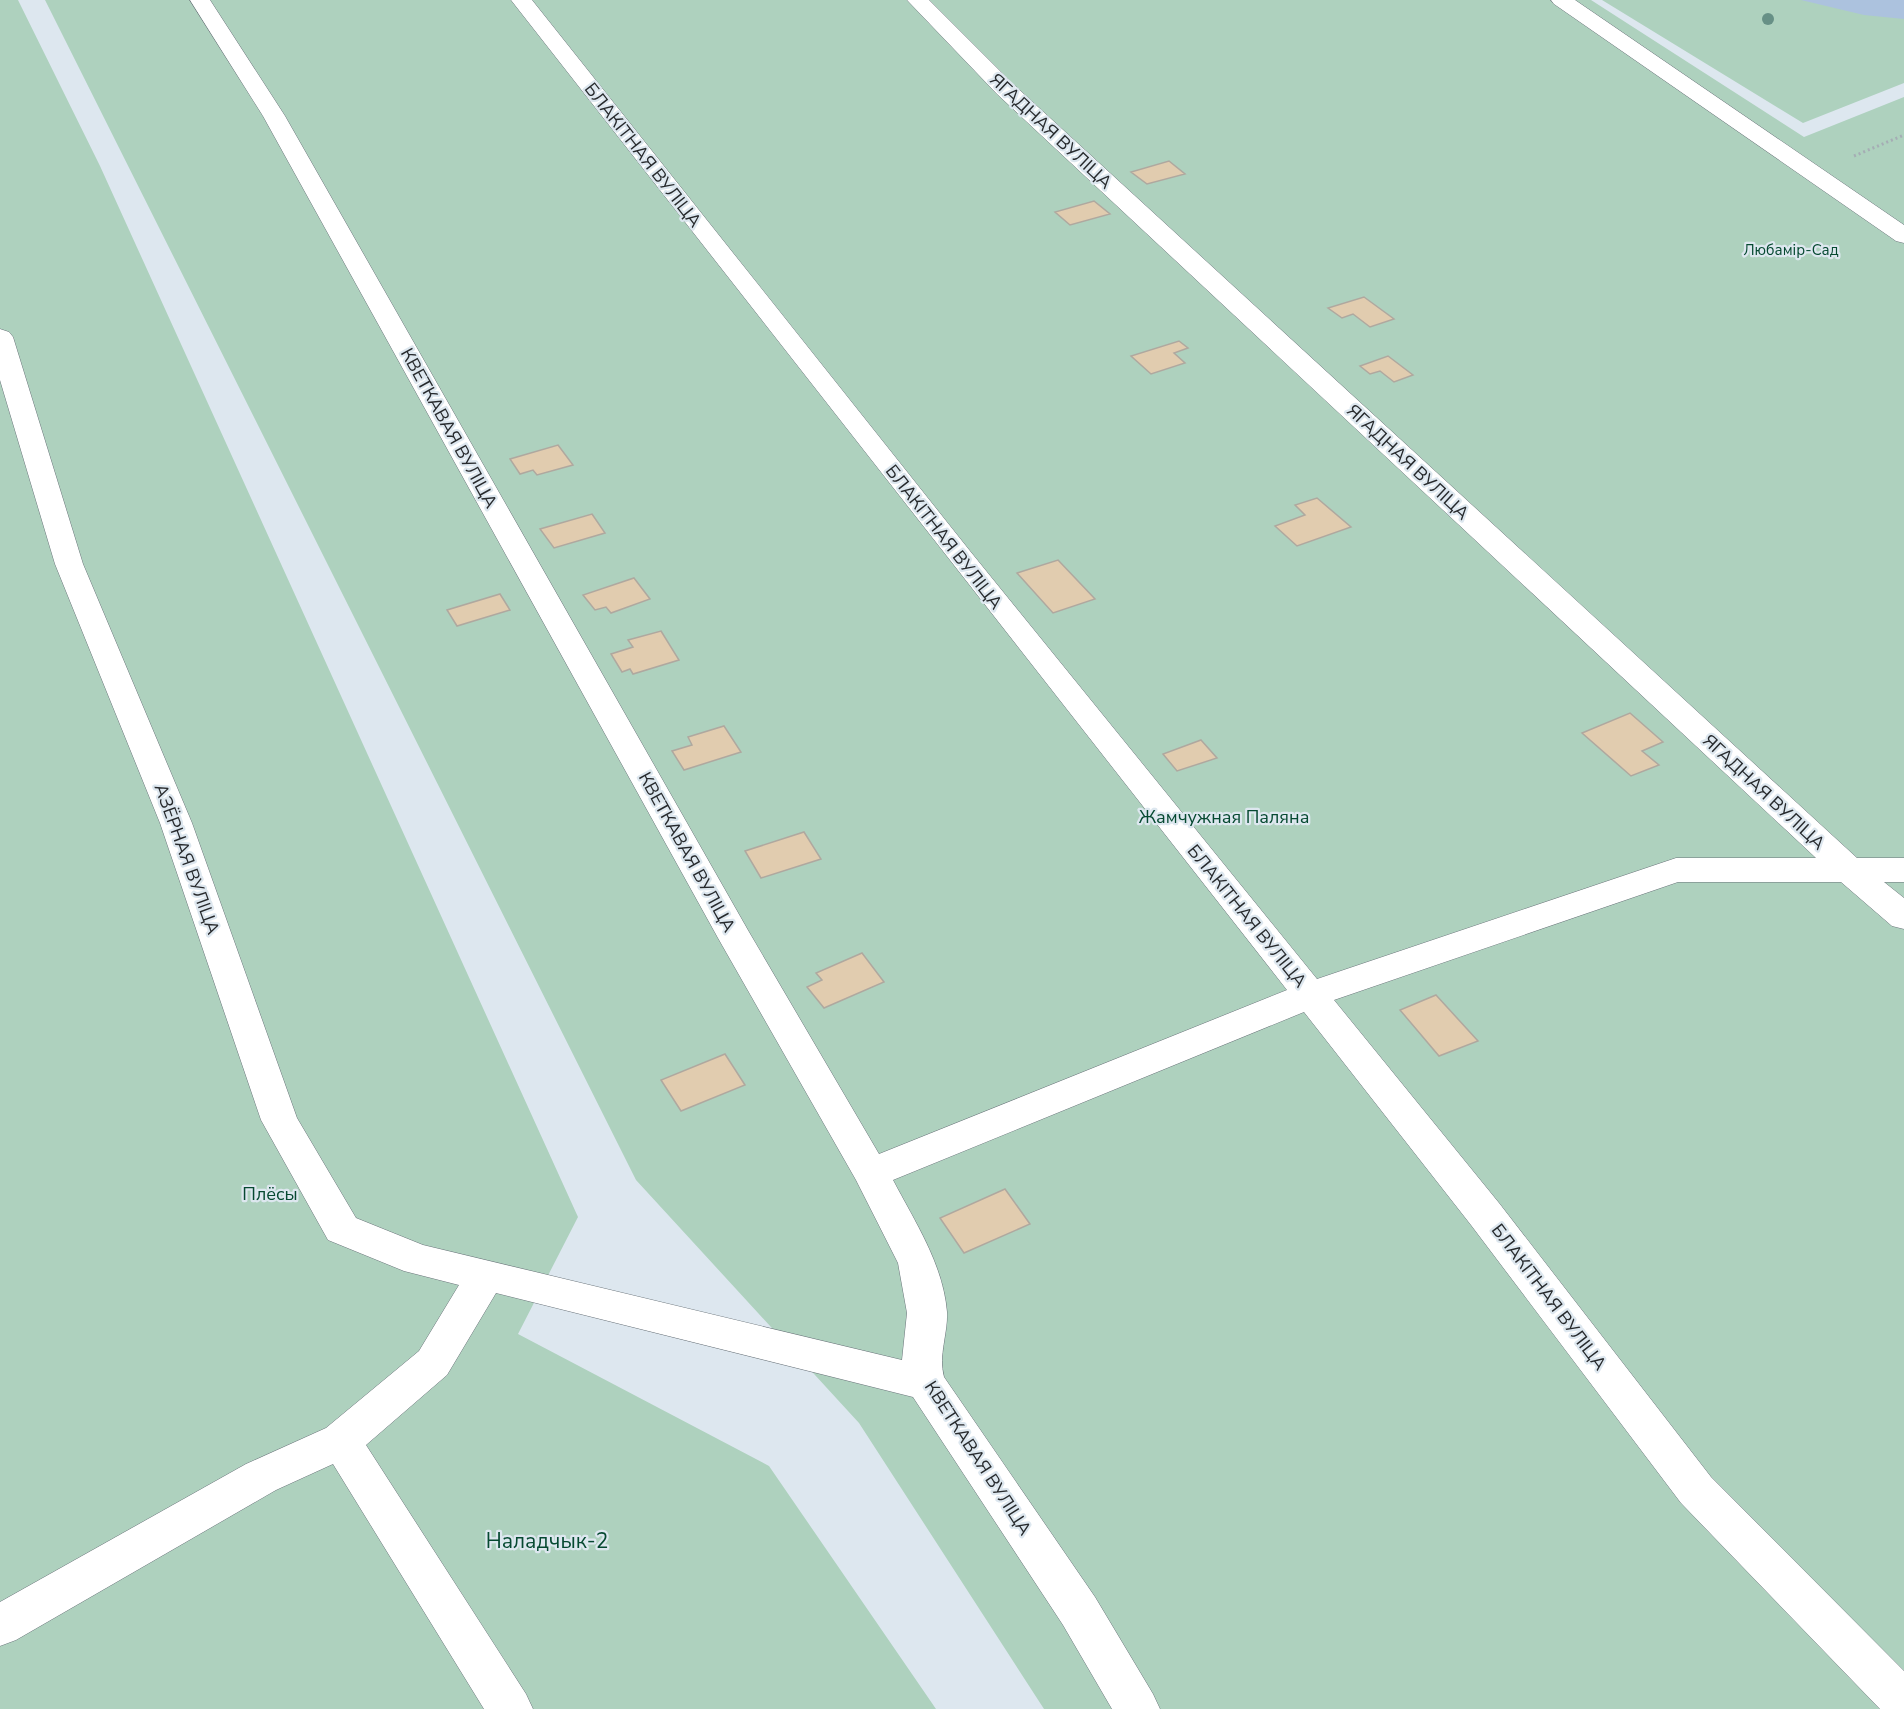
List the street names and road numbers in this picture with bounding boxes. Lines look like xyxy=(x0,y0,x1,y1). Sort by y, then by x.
street label: ЯГАДНАЯ ВУЛІЦА xyxy=(985,68,1117,194)
street label: БЛАКІТНАЯ ВУЛІЦА xyxy=(579,78,707,232)
street label: КВЕТКАВАЯ ВУЛІЦА xyxy=(395,344,503,512)
street label: ЯГАДНАЯ ВУЛІЦА xyxy=(1342,399,1474,525)
street label: БЛАКІТНАЯ ВУЛІЦА xyxy=(880,460,1008,614)
street label: ЯГАДНАЯ ВУЛІЦА xyxy=(1698,729,1830,855)
street label: КВЕТКАВАЯ ВУЛІЦА xyxy=(633,768,741,936)
street label: АЗЁРНАЯ ВУЛІЦА xyxy=(149,780,225,938)
street label: БЛАКІТНАЯ ВУЛІЦА xyxy=(1182,840,1312,992)
street label: БЛАКІТНАЯ ВУЛІЦА xyxy=(1486,1219,1612,1375)
street label: КВЕТКАВАЯ ВУЛІЦА xyxy=(919,1376,1037,1540)

